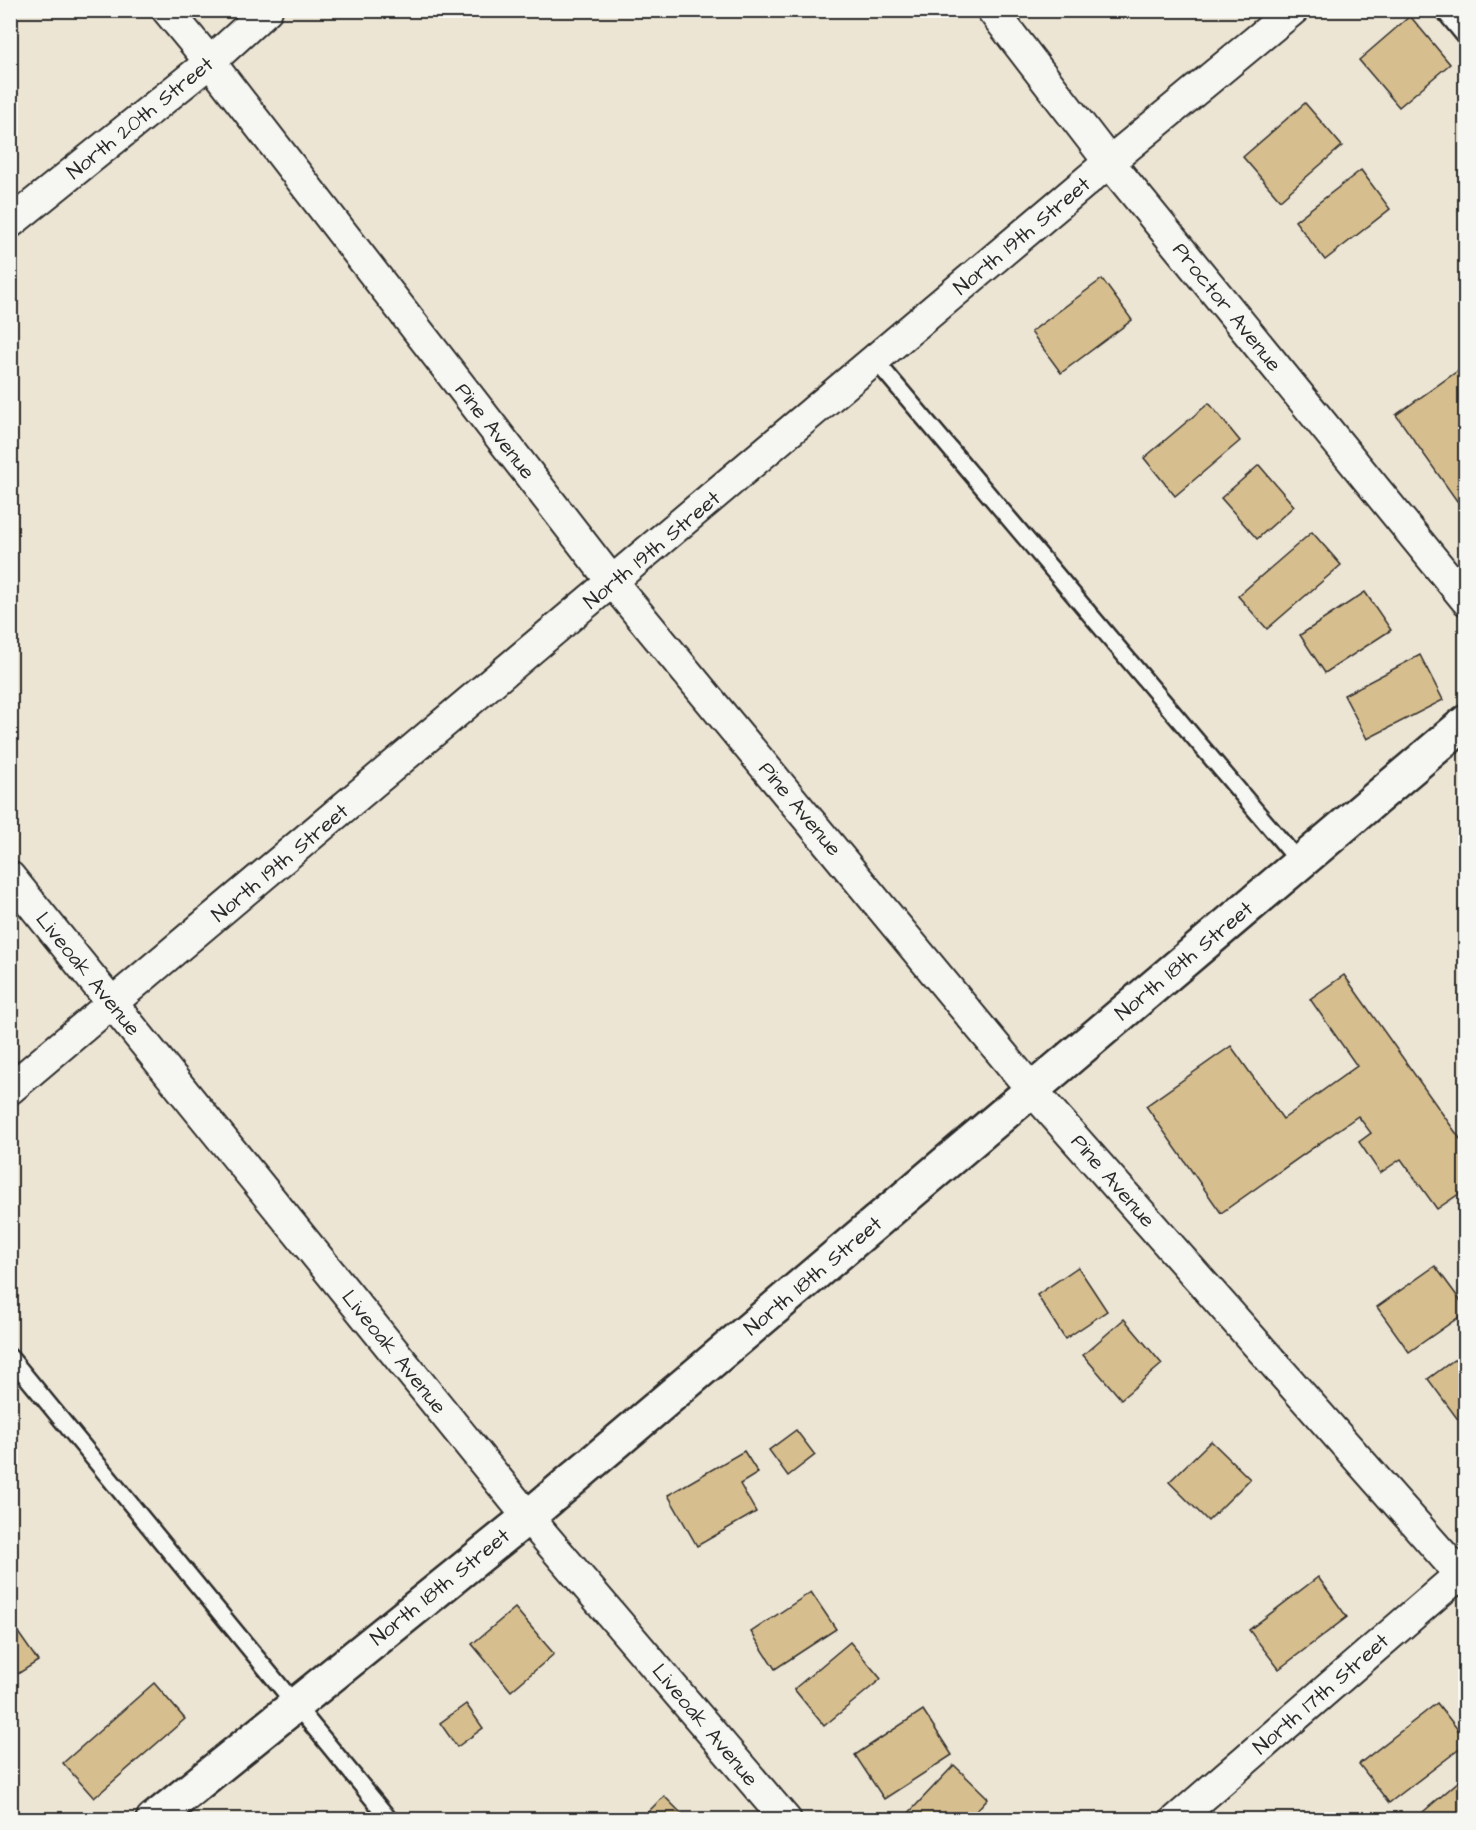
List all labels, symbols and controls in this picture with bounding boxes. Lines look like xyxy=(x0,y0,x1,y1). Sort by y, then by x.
street label: North 20th Street xyxy=(60,49,220,186)
street label: North 19th Street xyxy=(947,170,1097,302)
street label: Proctor Avenue xyxy=(1166,236,1288,378)
street label: Pine Avenue xyxy=(448,377,542,485)
street label: North 19th Street xyxy=(577,484,727,616)
street label: Pine Avenue xyxy=(752,756,848,862)
street label: North 19th Street xyxy=(205,797,355,929)
street label: North 18th Street xyxy=(1109,894,1260,1027)
street label: Liveoak Avenue xyxy=(29,906,147,1042)
street label: Pine Avenue xyxy=(1064,1128,1162,1234)
street label: North 18th Street xyxy=(738,1209,889,1342)
street label: Liveoak Avenue xyxy=(335,1284,453,1420)
street label: North 18th Street xyxy=(364,1521,516,1652)
street label: North 17th Street xyxy=(1247,1626,1396,1761)
street label: Liveoak Avenue xyxy=(645,1657,765,1793)

